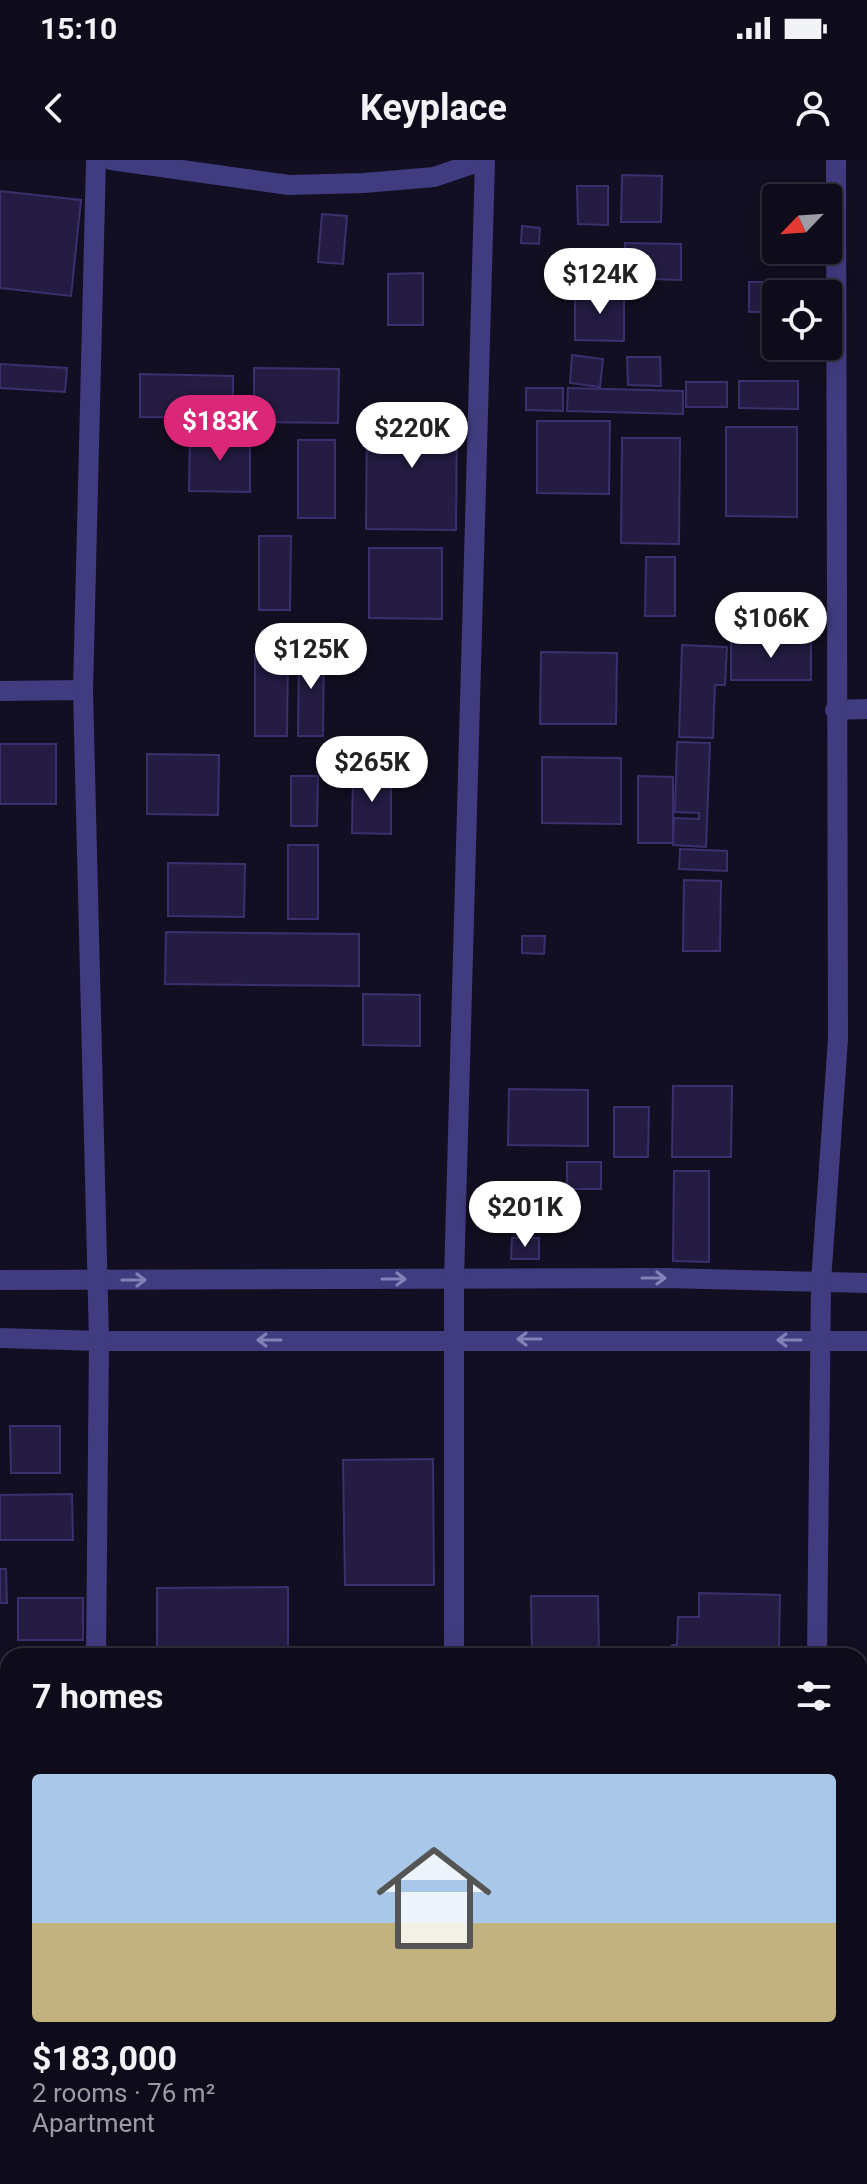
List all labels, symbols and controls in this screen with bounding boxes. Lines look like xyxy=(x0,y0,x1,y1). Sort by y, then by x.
text: 15:10 xyxy=(40,11,117,46)
icon: back xyxy=(32,86,76,130)
icon: person xyxy=(791,86,835,130)
text: Keyplace xyxy=(360,87,507,129)
north arrow xyxy=(762,184,842,264)
map controls xyxy=(762,184,842,360)
pin: $124K xyxy=(544,248,656,316)
text: $124K xyxy=(562,259,638,289)
button: locate xyxy=(762,280,842,360)
pin: $183K xyxy=(164,395,276,463)
pin: $220K xyxy=(356,402,468,470)
text: $183K xyxy=(182,406,258,436)
text: $220K xyxy=(374,413,450,443)
pin: $106K xyxy=(715,592,827,660)
text: $106K xyxy=(733,603,809,633)
pin: $125K xyxy=(255,623,367,691)
text: $125K xyxy=(273,634,349,664)
pin: $265K xyxy=(316,736,428,804)
text: $265K xyxy=(334,747,410,777)
pin: $201K xyxy=(469,1181,581,1249)
text: $201K xyxy=(487,1192,563,1222)
one-way arrow xyxy=(640,1270,667,1286)
one-way arrow xyxy=(120,1272,147,1288)
one-way arrow xyxy=(380,1272,407,1287)
one-way arrow xyxy=(516,1331,543,1347)
one-way arrow xyxy=(256,1332,283,1348)
one-way arrow xyxy=(776,1332,803,1348)
icon: filters xyxy=(792,1674,836,1718)
text: 7 homes xyxy=(32,1676,163,1716)
icon: home xyxy=(362,1826,506,1970)
text: $183,000 xyxy=(32,2038,177,2078)
text: 2 rooms · 76 m² xyxy=(32,2078,215,2108)
text: Apartment xyxy=(32,2108,155,2138)

